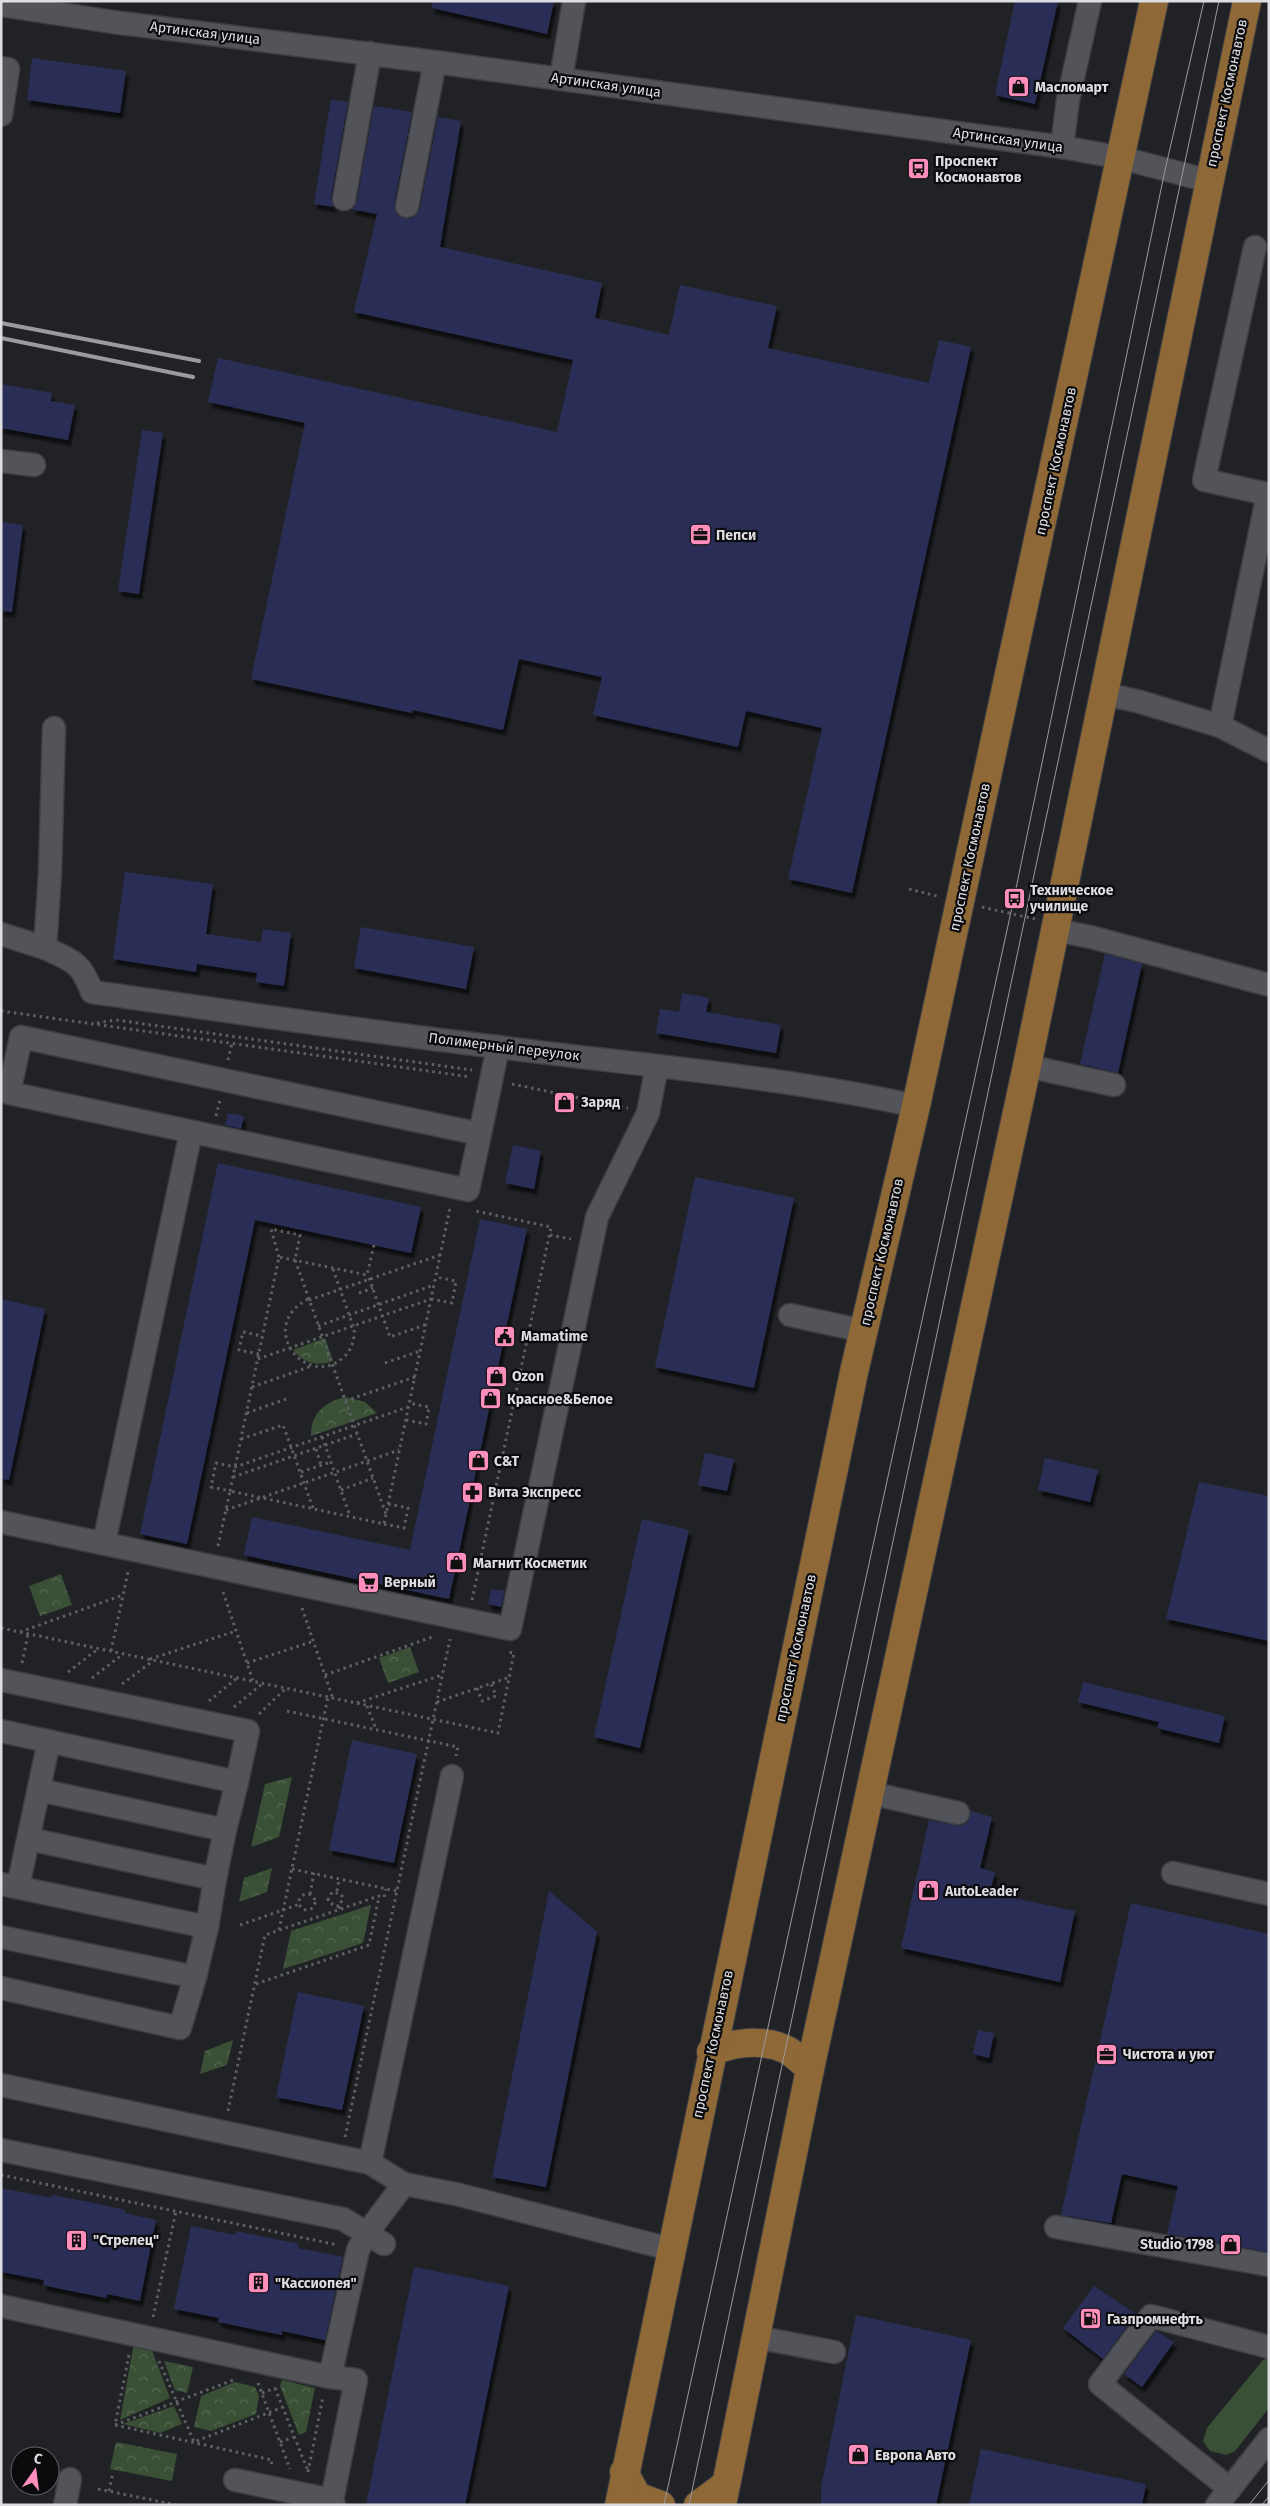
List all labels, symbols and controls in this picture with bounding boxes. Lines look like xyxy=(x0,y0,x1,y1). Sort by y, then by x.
street label: проспект Космонавтов xyxy=(1203,17,1251,168)
street label: Артинская улица xyxy=(149,18,261,48)
street label: Артинская улица xyxy=(550,69,662,101)
shop icon: Масломарт xyxy=(1007,75,1031,99)
place label: Масломарт xyxy=(1035,79,1109,96)
street label: Артинская улица xyxy=(952,124,1064,156)
place label: Проспект Космонавтов xyxy=(935,153,1022,186)
bus stop icon: Проспект Космонавтов xyxy=(907,157,931,181)
street label: проспект Космонавтов xyxy=(1032,385,1080,536)
office icon: Пепси xyxy=(688,523,712,547)
place label: Пепси xyxy=(716,527,756,544)
street label: проспект Космонавтов xyxy=(946,781,994,932)
place label: Техническое училище xyxy=(1029,882,1114,915)
bus stop icon: Техническое училище xyxy=(1002,886,1026,910)
street label: Полимерный переулок xyxy=(428,1029,581,1065)
shop icon: Заряд xyxy=(553,1090,577,1114)
place label: Заряд xyxy=(580,1094,620,1111)
street label: проспект Космонавтов xyxy=(857,1177,907,1327)
public building icon: Mamatime xyxy=(493,1324,517,1348)
place label: Mamatime xyxy=(521,1328,588,1345)
shop icon: Ozon xyxy=(484,1364,508,1388)
place label: Ozon xyxy=(512,1368,544,1385)
shop icon: Красное&Белое xyxy=(479,1387,503,1411)
place label: Красное&Белое xyxy=(507,1391,613,1408)
shop icon: С&Т xyxy=(466,1449,490,1473)
place label: С&Т xyxy=(494,1453,519,1470)
pharmacy icon: Вита Экспресс xyxy=(460,1480,484,1504)
place label: Вита Экспресс xyxy=(488,1484,581,1501)
shop icon: Магнит Косметик xyxy=(445,1551,469,1575)
place label: Магнит Косметик xyxy=(473,1555,587,1572)
supermarket icon: Верный xyxy=(356,1570,380,1594)
street label: проспект Космонавтов xyxy=(772,1572,820,1723)
place label: Верный xyxy=(384,1574,436,1591)
shop icon: AutoLeader xyxy=(917,1879,941,1903)
place label: AutoLeader xyxy=(944,1883,1019,1900)
street label: проспект Космонавтов xyxy=(689,1968,737,2119)
office icon: Чистота и уют xyxy=(1095,2042,1119,2066)
place label: Чистота и уют xyxy=(1123,2046,1215,2063)
building icon: "Стрелец" xyxy=(65,2228,89,2252)
place label: "Стрелец" xyxy=(93,2232,159,2249)
shop icon: Studio 1798 xyxy=(1218,2232,1242,2256)
place label: Studio 1798 xyxy=(1140,2236,1214,2253)
building icon: "Кассиопея" xyxy=(247,2271,271,2295)
place label: "Кассиопея" xyxy=(275,2275,357,2292)
fuel station icon: Газпромнефть xyxy=(1079,2307,1103,2331)
place label: Газпромнефть xyxy=(1107,2311,1203,2328)
shop icon: Европа Авто xyxy=(847,2443,871,2467)
north arrow xyxy=(10,2446,60,2496)
place label: Европа Авто xyxy=(875,2447,956,2464)
text: С xyxy=(32,2450,44,2468)

